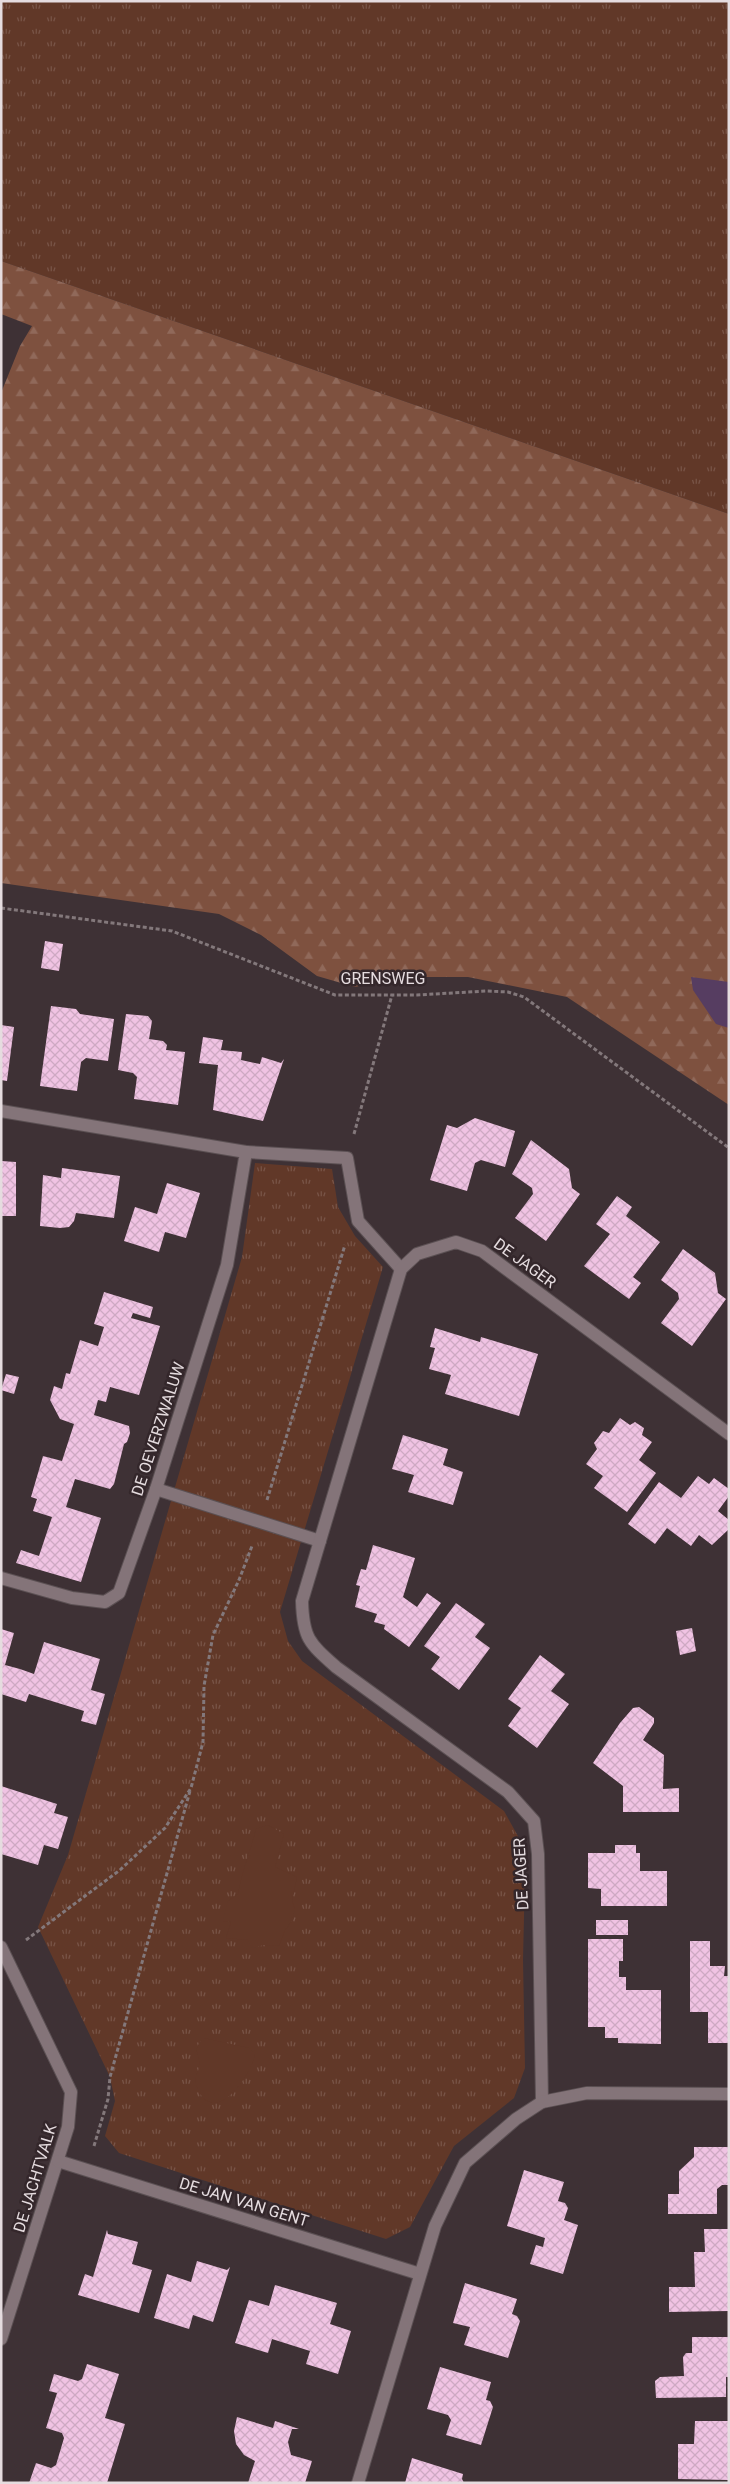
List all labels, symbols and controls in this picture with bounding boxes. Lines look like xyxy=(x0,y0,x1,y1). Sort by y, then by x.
street label: GRENSWEG xyxy=(341,969,425,988)
street label: DE JAGER xyxy=(490,1234,560,1292)
street label: DE OEVERZWALUW xyxy=(127,1360,189,1498)
street label: DE JAGER xyxy=(510,1837,532,1911)
street label: DE JACHTVALK xyxy=(9,2120,61,2235)
street label: DE JAN VAN GENT xyxy=(177,2173,311,2231)

